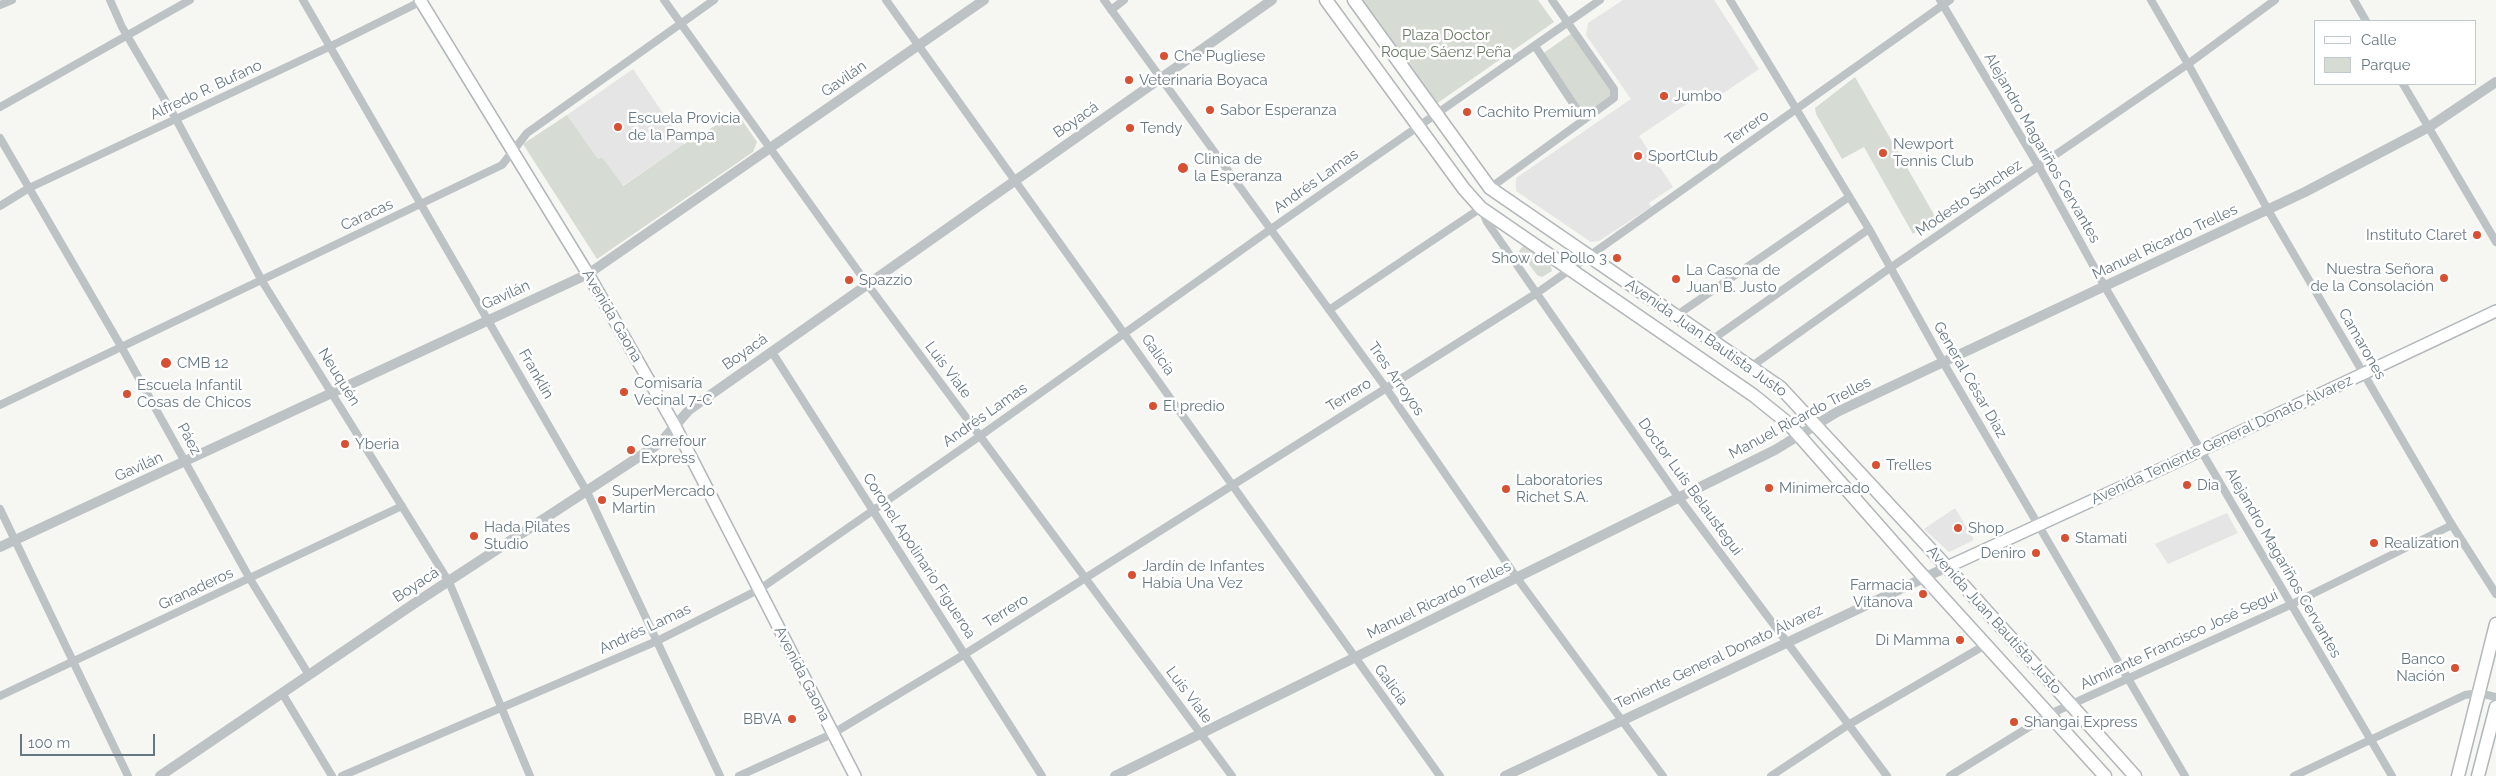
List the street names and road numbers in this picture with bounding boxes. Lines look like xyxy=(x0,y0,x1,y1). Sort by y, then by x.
street label: Alejandro Magariños Cervantes xyxy=(1980,50,2104,246)
street label: Alfredo R. Bufano xyxy=(147,56,265,124)
street label: Gavilán xyxy=(818,57,870,101)
street label: Boyacá xyxy=(1050,98,1102,142)
street label: Terrero xyxy=(1722,106,1772,150)
street label: Andrés Lamas xyxy=(1270,145,1362,217)
street label: Modesto Sánchez xyxy=(1913,156,2025,240)
street label: Caracas xyxy=(338,195,396,235)
street label: Manuel Ricardo Trelles xyxy=(2090,200,2240,284)
street label: Avenida Gaona xyxy=(578,266,646,366)
street label: Avenida Juan Bautista Justo xyxy=(1622,275,1790,401)
street label: Gavilán xyxy=(479,276,533,314)
street label: Camarones xyxy=(2334,305,2390,383)
street label: General César Díaz xyxy=(1929,319,2011,441)
street label: Boyacá xyxy=(719,330,771,374)
street label: Galicia xyxy=(1137,331,1179,379)
street label: Luis Viale xyxy=(921,338,975,402)
street label: Tres Arroyos xyxy=(1364,339,1428,419)
street label: Neuquén xyxy=(314,345,364,409)
street label: Franklin xyxy=(515,346,557,402)
street label: Avenida Teniente General Donato Álvarez xyxy=(2088,371,2356,509)
street label: Manuel Ricardo Trelles xyxy=(1726,373,1874,463)
street label: Terrero xyxy=(1323,374,1375,416)
street label: Andrés Lamas xyxy=(939,379,1031,451)
street label: Doctor Luis Belaustegui xyxy=(1634,415,1746,559)
street label: Páez xyxy=(173,420,205,458)
street label: Gavilán xyxy=(112,448,166,486)
street label: Alejandro Magariños Cervantes xyxy=(2221,465,2345,661)
street label: Coronel Apolinario Figueroa xyxy=(859,470,979,642)
street label: Avenida Juan Bautista Justo xyxy=(1923,542,2065,698)
street label: Manuel Ricardo Trelles xyxy=(1364,557,1514,643)
street label: Granaderos xyxy=(156,564,236,614)
street label: Boyacá xyxy=(390,564,442,606)
street label: Almirante Francisco José Seguí xyxy=(2077,586,2281,694)
street label: Terrero xyxy=(980,590,1032,632)
street label: Andrés Lamas xyxy=(596,600,694,658)
street label: Teniente General Donato Álvarez xyxy=(1612,601,1826,713)
street label: Avenida Gaona xyxy=(770,623,834,725)
street label: Galicia xyxy=(1370,661,1412,709)
street label: Luis Viale xyxy=(1162,663,1216,727)

